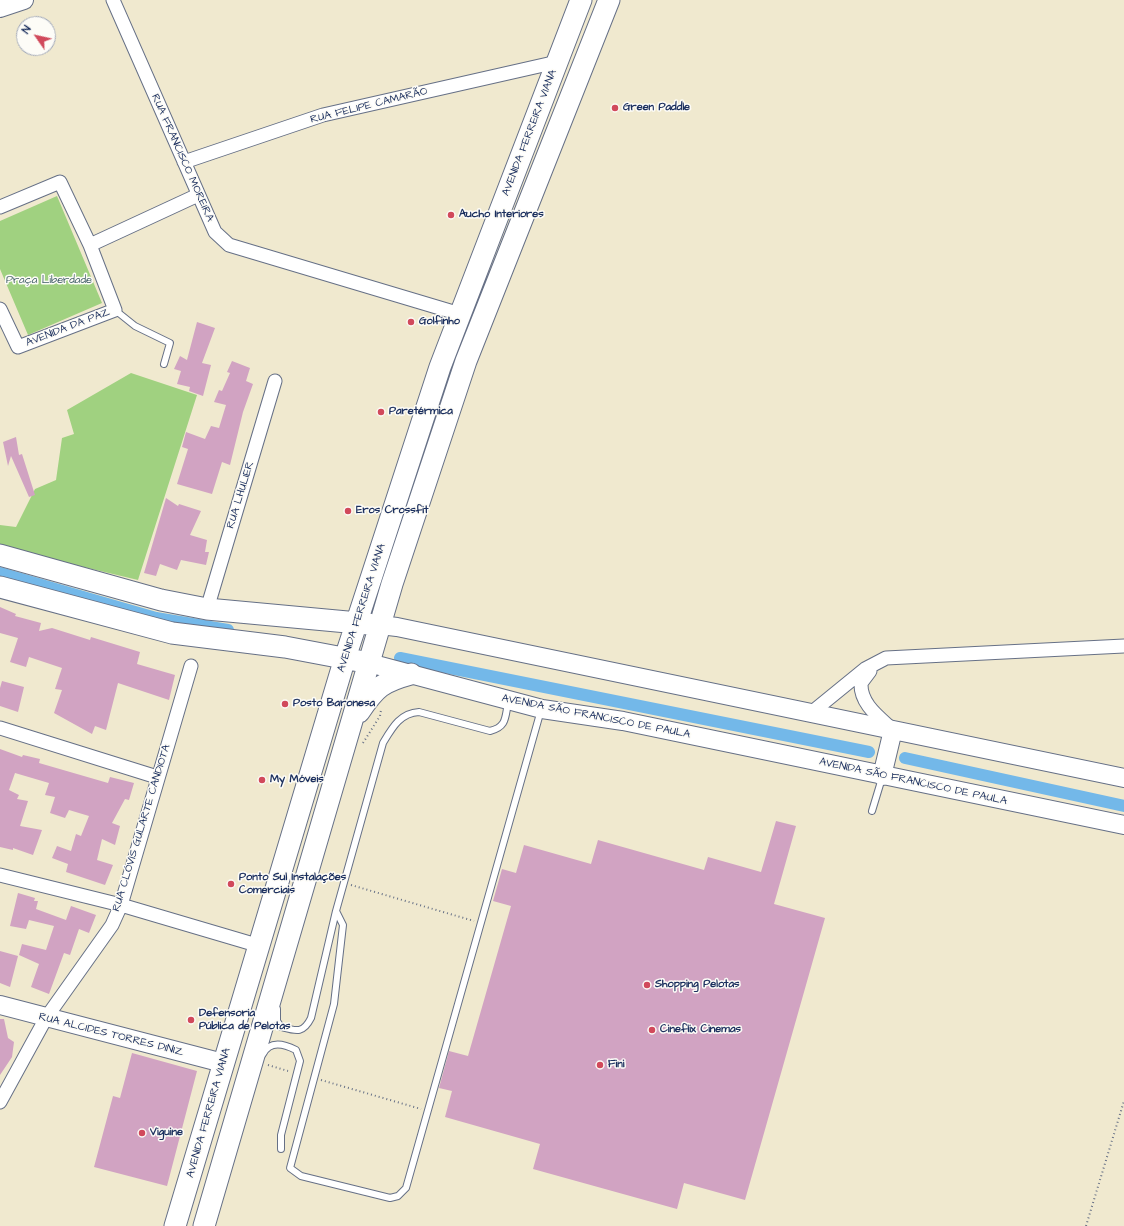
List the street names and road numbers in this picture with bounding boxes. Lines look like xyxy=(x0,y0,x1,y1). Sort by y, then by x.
street label: AVENIDA FERREIRA VIANA xyxy=(500,68,560,198)
street label: RUA FELIPE CAMARÃO xyxy=(309,85,429,127)
street label: RUA FRANCISCO MOREIRA xyxy=(148,92,216,224)
street label: AVENIDA DA PAZ xyxy=(24,306,112,350)
street label: RUA LHULIER xyxy=(225,460,257,530)
street label: AVENIDA FERREIRA VIANA xyxy=(335,542,389,674)
street label: AVENIDA SÃO FRANCISCO DE PAULA xyxy=(501,692,691,742)
street label: RUA CLÓVIS GULARTE CANDIOTA xyxy=(110,743,174,913)
street label: AVENIDA SÃO FRANCISCO DE PAULA xyxy=(818,756,1008,808)
street label: RUA ALCIDES TORRES DINIZ xyxy=(37,1011,185,1059)
street label: AVENIDA FERREIRA VIANA xyxy=(184,1047,234,1179)

